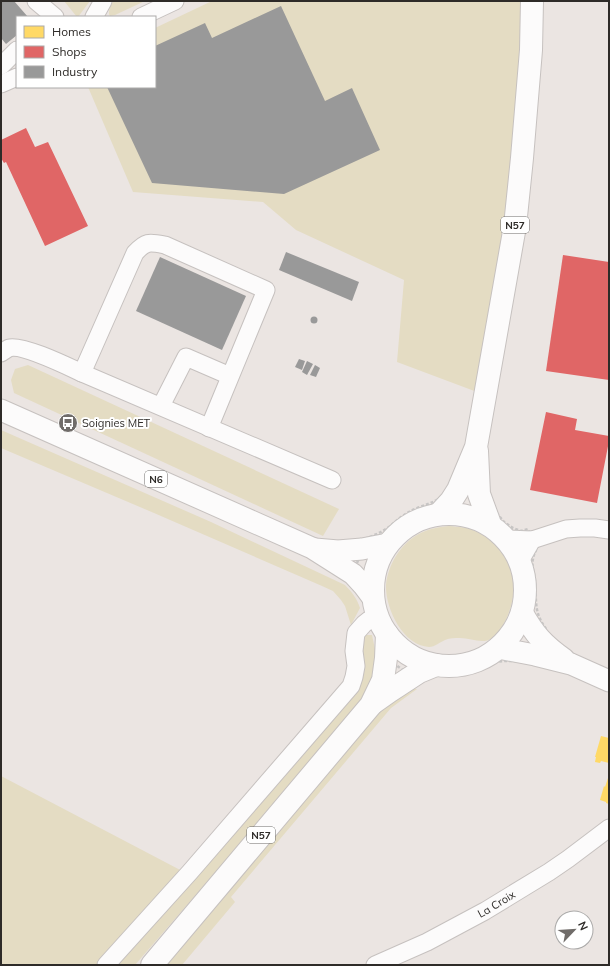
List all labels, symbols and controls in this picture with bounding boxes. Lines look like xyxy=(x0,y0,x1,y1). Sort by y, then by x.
legend xyxy=(16,16,156,88)
text: Homes xyxy=(52,24,91,39)
text: Shops xyxy=(52,44,87,59)
text: Industry xyxy=(52,64,98,79)
road number: N57 xyxy=(501,217,529,233)
bus stop icon: Soignies MET xyxy=(57,412,79,434)
place label: Soignies MET xyxy=(82,416,151,430)
road number: N6 xyxy=(145,471,167,487)
road number: N57 xyxy=(247,827,275,843)
street label: La Croix xyxy=(475,887,518,921)
north arrow xyxy=(554,910,594,950)
text: N xyxy=(575,919,591,932)

